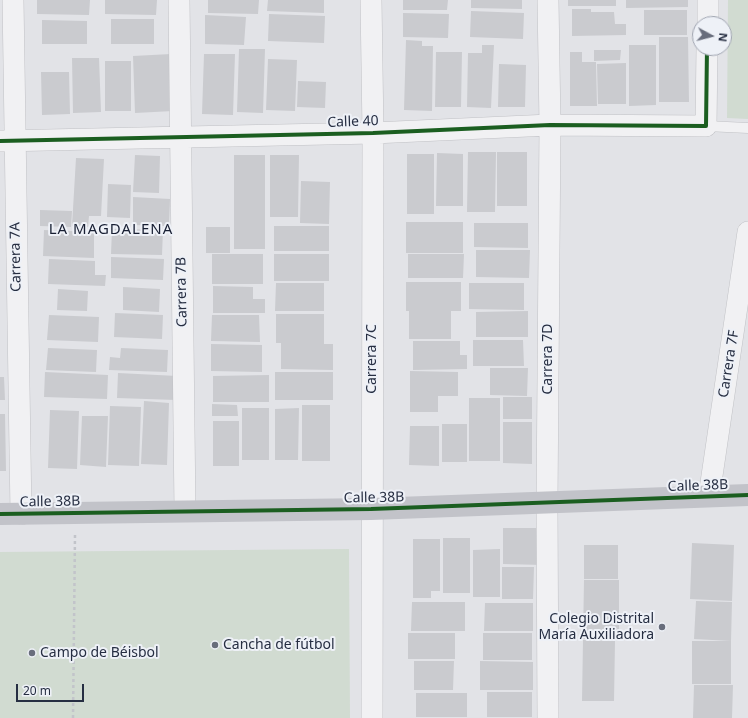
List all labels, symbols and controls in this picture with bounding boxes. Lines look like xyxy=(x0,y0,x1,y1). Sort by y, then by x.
north arrow xyxy=(692,16,732,56)
text: N xyxy=(715,32,731,43)
street label: Calle 40 xyxy=(327,113,379,131)
district label: LA MAGDALENA xyxy=(49,221,173,239)
street label: Carrera 7A xyxy=(7,222,25,292)
street label: Carrera 7B xyxy=(173,257,191,327)
street label: Carrera 7D xyxy=(540,323,556,395)
street label: Carrera 7C xyxy=(364,324,380,394)
street label: Carrera 7F xyxy=(715,329,743,399)
street label: Calle 38B xyxy=(667,477,729,495)
street label: Calle 38B xyxy=(344,489,404,507)
street label: Calle 38B xyxy=(20,493,80,511)
place label: Colegio Distrital María Auxiliadora xyxy=(538,611,654,644)
marker: Colegio Distrital María Auxiliadora xyxy=(657,622,667,632)
place label: Cancha de fútbol xyxy=(223,637,335,653)
marker: Cancha de fútbol xyxy=(210,640,220,650)
place label: Campo de Béisbol xyxy=(40,645,159,661)
marker: Campo de Béisbol xyxy=(27,648,37,658)
scale bar xyxy=(18,676,86,702)
text: 20 m xyxy=(23,682,51,699)

